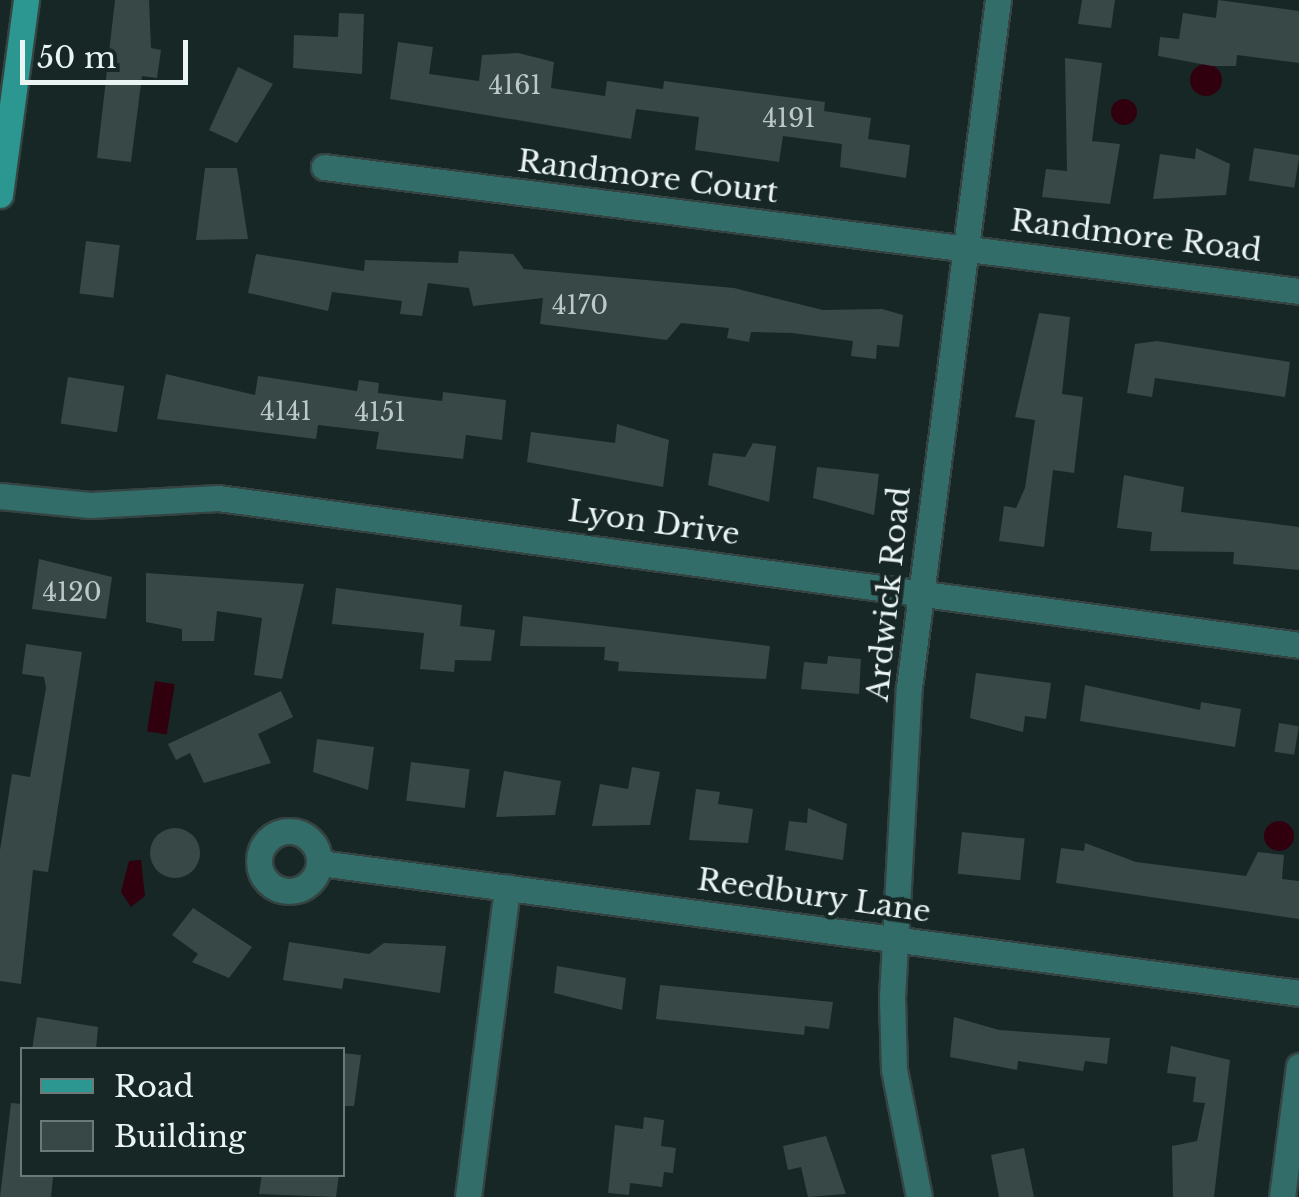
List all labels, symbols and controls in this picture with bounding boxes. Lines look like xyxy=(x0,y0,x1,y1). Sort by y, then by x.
scale bar xyxy=(25,20,192,82)
text: 50 m xyxy=(37,39,116,76)
house number: 4161 xyxy=(489,71,541,101)
house number: 4191 xyxy=(763,104,815,134)
street label: Randmore Court xyxy=(516,143,780,211)
street label: Randmore Road xyxy=(1008,203,1264,269)
house number: 4170 xyxy=(552,291,608,321)
house number: 4141 xyxy=(260,397,312,427)
house number: 4151 xyxy=(354,398,406,428)
street label: Ardwick Road xyxy=(860,485,918,703)
street label: Lyon Drive xyxy=(566,493,742,553)
house number: 4120 xyxy=(42,578,102,608)
street label: Reedbury Lane xyxy=(695,862,933,930)
legend xyxy=(20,1047,345,1177)
text: Road xyxy=(114,1068,194,1105)
text: Building xyxy=(114,1118,246,1155)

